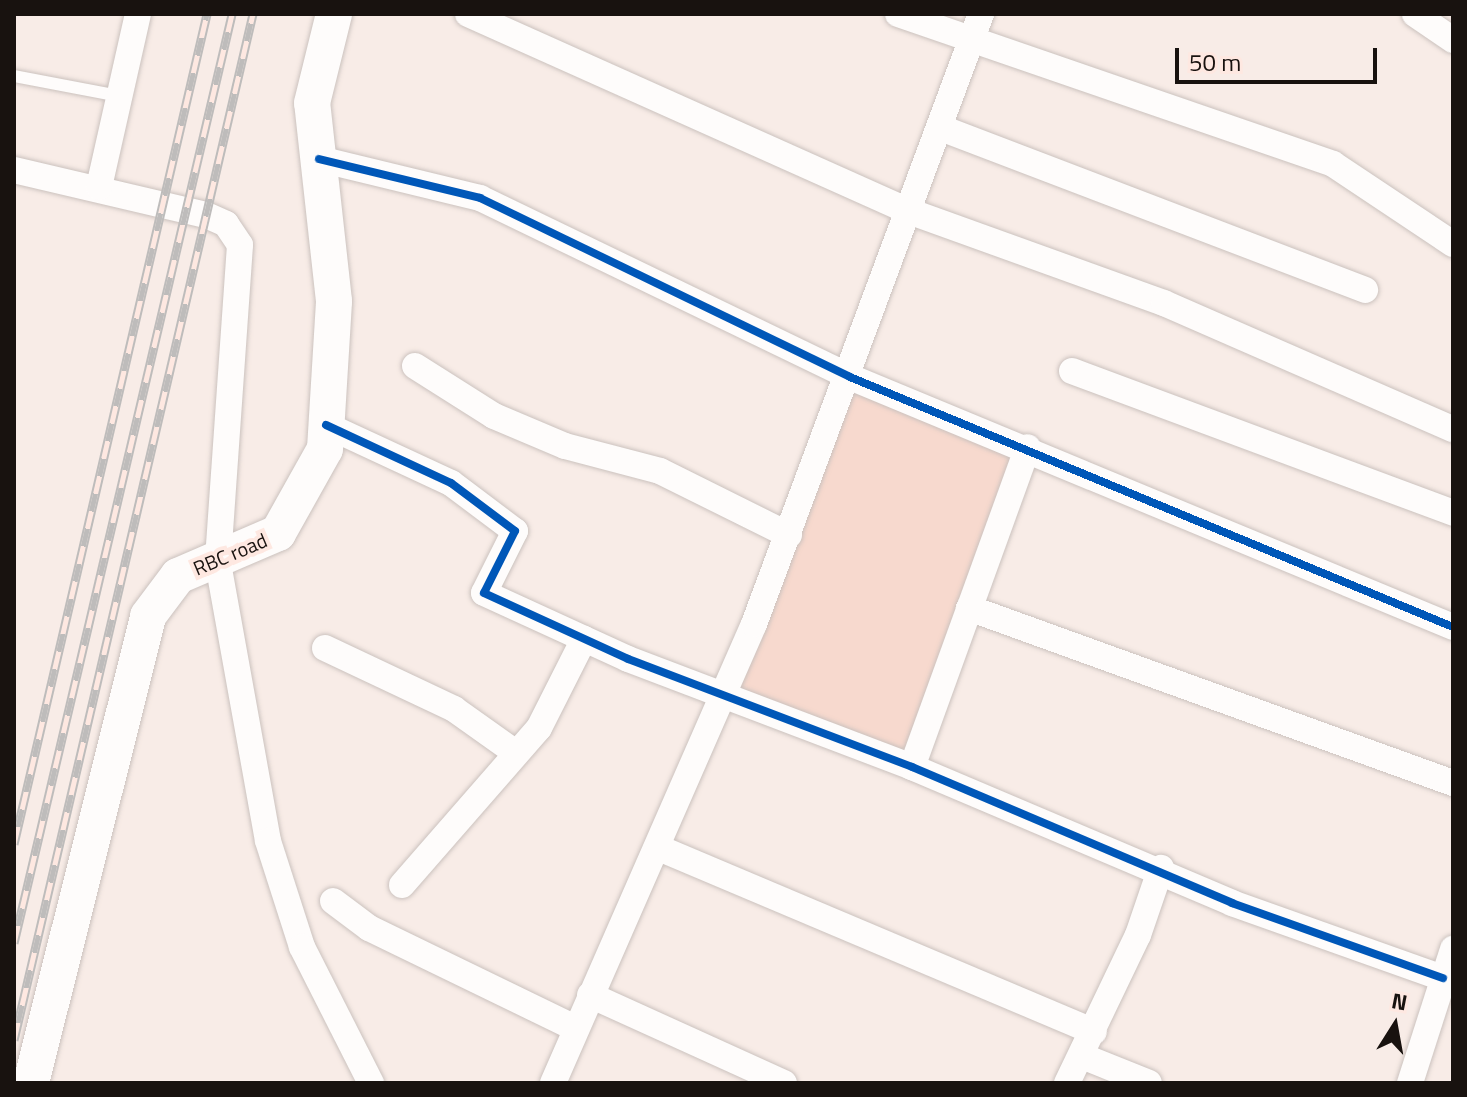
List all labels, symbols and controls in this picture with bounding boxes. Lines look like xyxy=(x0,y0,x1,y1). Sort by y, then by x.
scale bar xyxy=(1179,32,1381,82)
text: 50 m xyxy=(1189,44,1241,80)
street label: RBC road xyxy=(190,528,270,580)
text: N xyxy=(1389,983,1410,1020)
north arrow xyxy=(1355,985,1435,1065)

